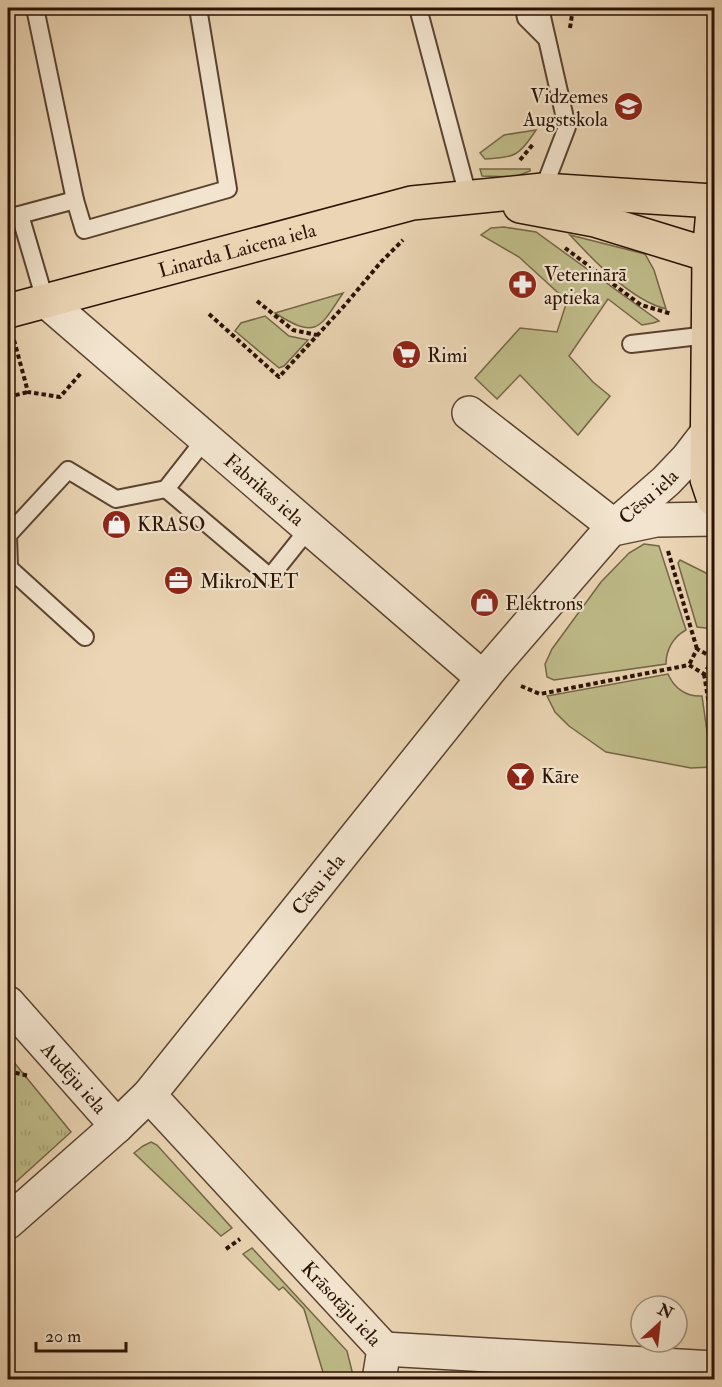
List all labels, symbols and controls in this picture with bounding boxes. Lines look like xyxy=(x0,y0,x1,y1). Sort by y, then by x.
place label: Vidzemes Augstskola xyxy=(522,84,609,132)
school or university icon: Vidzemes Augstskola xyxy=(613,91,645,123)
street label: Linarda Laicena iela xyxy=(155,217,319,283)
place label: Veterinārā aptieka xyxy=(544,262,627,311)
pharmacy icon: Veterinārā aptieka xyxy=(507,269,539,301)
supermarket icon: Rimi xyxy=(390,339,422,371)
place label: Rimi xyxy=(427,343,467,368)
street label: Fabrikas iela xyxy=(219,448,311,532)
street label: Cēsu iela xyxy=(613,463,684,529)
shop icon: KRASO xyxy=(100,508,132,540)
place label: KRASO xyxy=(137,512,205,537)
office icon: MikroNET xyxy=(163,565,195,597)
place label: MikroNET xyxy=(200,569,298,594)
shop icon: Elektrons xyxy=(468,587,500,619)
place label: Elektrons xyxy=(505,591,583,616)
bar icon: Kāre xyxy=(504,760,536,792)
place label: Kāre xyxy=(541,764,579,789)
street label: Cēsu iela xyxy=(286,848,350,920)
street label: Audēju iela xyxy=(35,1036,113,1119)
street label: Krāsotāju iela xyxy=(296,1256,388,1352)
north arrow xyxy=(629,1294,689,1354)
text: N xyxy=(654,1299,677,1324)
scale bar xyxy=(36,1315,126,1353)
text: 20 m xyxy=(45,1325,81,1348)

